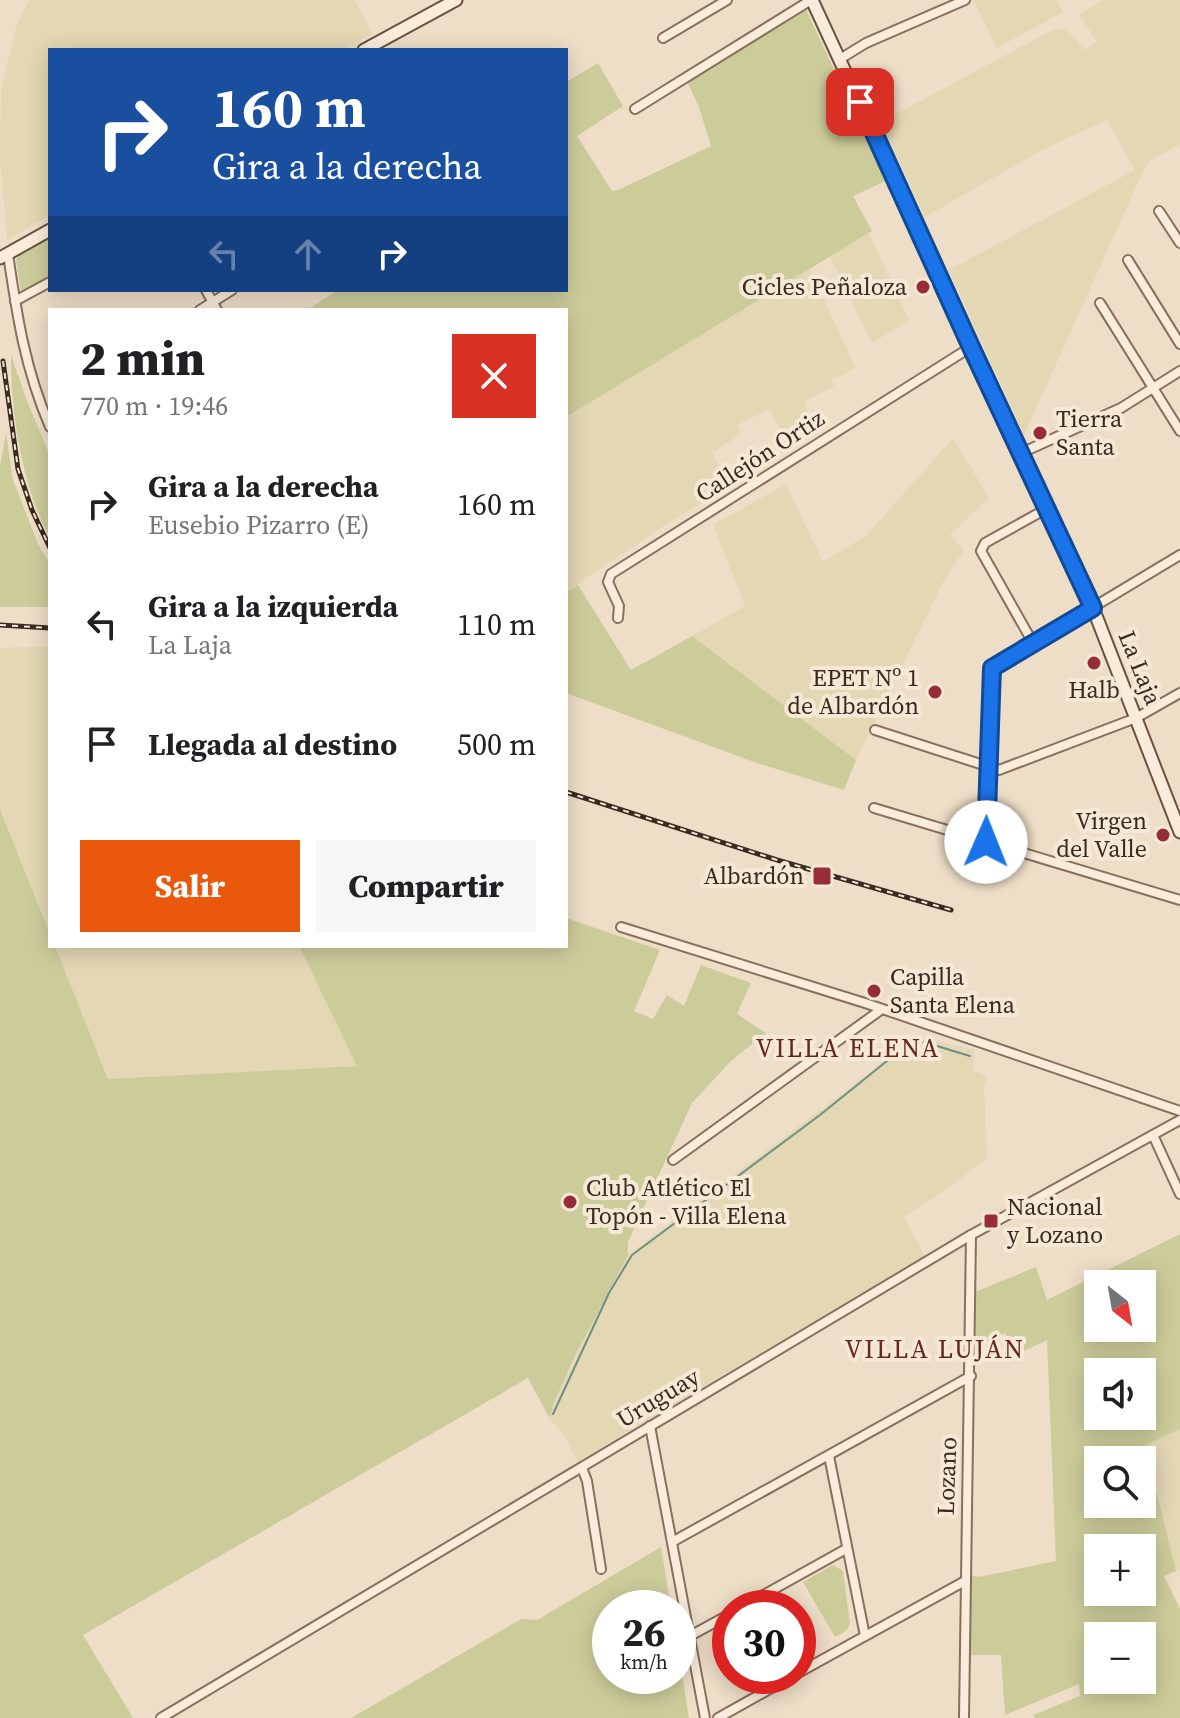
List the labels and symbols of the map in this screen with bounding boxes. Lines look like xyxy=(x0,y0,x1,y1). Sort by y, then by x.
pin xyxy=(826,68,894,136)
place label: Cicles Peñaloza xyxy=(742,270,908,303)
marker: Cicles Peñaloza xyxy=(914,278,932,296)
street label: Callejón Ortiz xyxy=(689,402,831,510)
place label: Tierra Santa xyxy=(1056,402,1123,463)
marker: Tierra Santa xyxy=(1031,424,1049,442)
street label: La Laja xyxy=(1111,626,1171,711)
marker: Halb xyxy=(1085,654,1103,672)
place label: EPET Nº 1 de Albardón xyxy=(787,661,919,722)
place label: Halb xyxy=(1068,673,1120,706)
marker: EPET Nº 1 de Albardón xyxy=(926,683,944,701)
position arrow xyxy=(944,800,1028,884)
place label: Virgen del Valle xyxy=(1056,804,1147,865)
marker: Virgen del Valle xyxy=(1154,826,1172,844)
place label: Albardón xyxy=(704,859,804,892)
marker: Albardón xyxy=(811,865,833,887)
place label: Capilla Santa Elena xyxy=(890,960,1016,1021)
marker: Capilla Santa Elena xyxy=(865,982,883,1000)
district label: VILLA ELENA xyxy=(756,1030,940,1066)
place label: Club Atlético El Topón - Villa Elena xyxy=(586,1171,787,1232)
place label: Nacional y Lozano xyxy=(1007,1190,1103,1251)
marker: Club Atlético El Topón - Villa Elena xyxy=(561,1193,579,1211)
marker: Nacional y Lozano xyxy=(982,1212,1000,1230)
north arrow xyxy=(1084,1270,1156,1342)
district label: VILLA LUJÁN xyxy=(845,1331,1025,1367)
street label: Uruguay xyxy=(610,1360,706,1435)
street label: Lozano xyxy=(929,1436,964,1516)
speed limit sign: 30 xyxy=(712,1590,816,1694)

